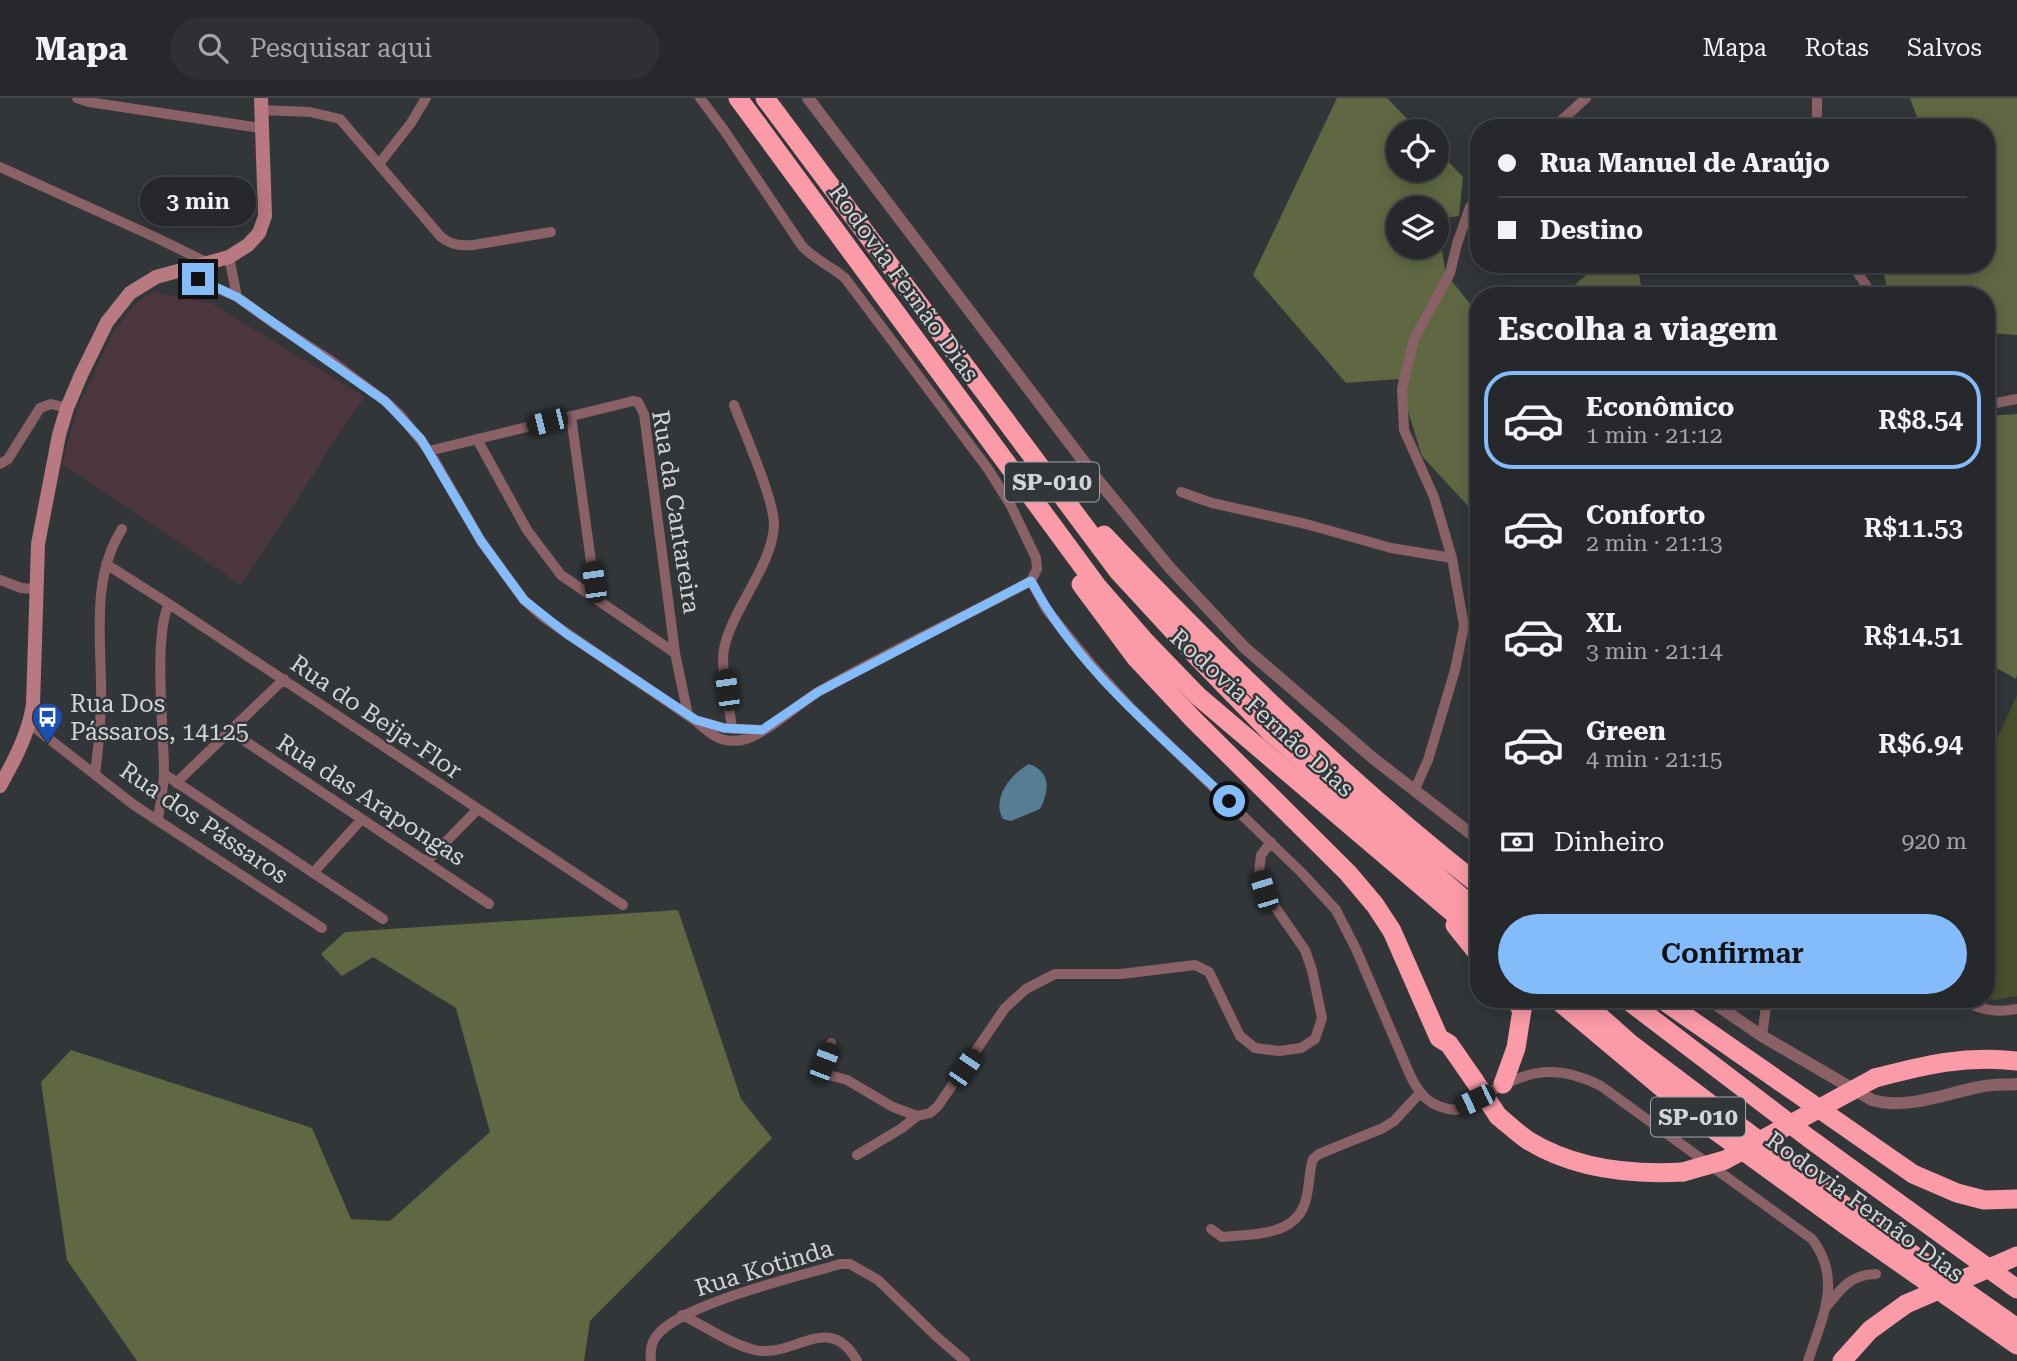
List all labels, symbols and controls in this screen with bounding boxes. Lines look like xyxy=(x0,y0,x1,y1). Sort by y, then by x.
search box xyxy=(170,17,660,80)
text: Mapa xyxy=(35,29,128,68)
icon: search xyxy=(194,29,232,67)
text: Pesquisar aqui xyxy=(250,33,432,63)
text: Mapa xyxy=(1703,34,1767,62)
text: Rotas xyxy=(1805,34,1869,62)
text: Salvos xyxy=(1907,34,1982,62)
map controls xyxy=(1386,119,1449,259)
button: locate xyxy=(1386,119,1449,182)
text: Rua Manuel de Araújo xyxy=(1540,148,1830,178)
callout: 3 min xyxy=(140,178,256,226)
street label: Rodovia Fernão Dias xyxy=(823,179,985,387)
text: 3 min xyxy=(166,188,230,215)
button: layers xyxy=(1386,196,1449,259)
text: Destino xyxy=(1540,215,1643,245)
route end xyxy=(182,263,214,295)
text: Escolha a viagem xyxy=(1498,310,1778,348)
icon: car xyxy=(1502,389,1565,452)
text: Econômico xyxy=(1586,392,1734,422)
text: R$8.54 xyxy=(1878,405,1963,435)
car xyxy=(525,407,570,437)
street label: Rua da Cantareira xyxy=(646,408,706,616)
text: 1 min · 21:12 xyxy=(1586,422,1723,449)
road number: SP-010 xyxy=(1005,462,1099,502)
icon: car xyxy=(1502,497,1565,560)
text: Conforto xyxy=(1586,500,1705,530)
text: R$11.53 xyxy=(1864,513,1963,543)
text: 2 min · 21:13 xyxy=(1586,530,1723,557)
car xyxy=(581,560,608,604)
icon: car xyxy=(1502,605,1565,668)
text: XL xyxy=(1586,608,1622,638)
text: R$14.51 xyxy=(1864,621,1963,651)
street label: Rodovia Fernão Dias xyxy=(1164,623,1360,803)
text: 3 min · 21:14 xyxy=(1586,638,1723,665)
street label: Rua do Beija-Flor xyxy=(285,649,467,785)
car xyxy=(714,668,741,712)
place label: Rua Dos Pássaros, 14125 xyxy=(70,690,249,746)
bus stop icon: Rua Dos Pássaros, 14125 xyxy=(30,701,64,745)
icon: car xyxy=(1502,713,1565,776)
text: Green xyxy=(1586,716,1666,746)
street label: Rua das Arapongas xyxy=(271,729,471,871)
text: R$6.94 xyxy=(1878,729,1963,759)
text: 4 min · 21:15 xyxy=(1586,746,1723,773)
street label: Rua dos Pássaros xyxy=(115,756,293,890)
route start xyxy=(1213,785,1245,817)
icon: cash xyxy=(1498,823,1536,861)
text: Dinheiro xyxy=(1554,827,1665,857)
text: 920 m xyxy=(1902,828,1967,855)
car xyxy=(1248,868,1281,914)
button: Confirmar xyxy=(1498,914,1967,994)
car xyxy=(807,1040,842,1086)
car xyxy=(945,1045,986,1091)
car xyxy=(1452,1081,1499,1119)
road number: SP-010 xyxy=(1651,1098,1745,1136)
street label: Rodovia Fernão Dias xyxy=(1761,1126,1969,1288)
street label: Rua Kotinda xyxy=(692,1234,836,1302)

